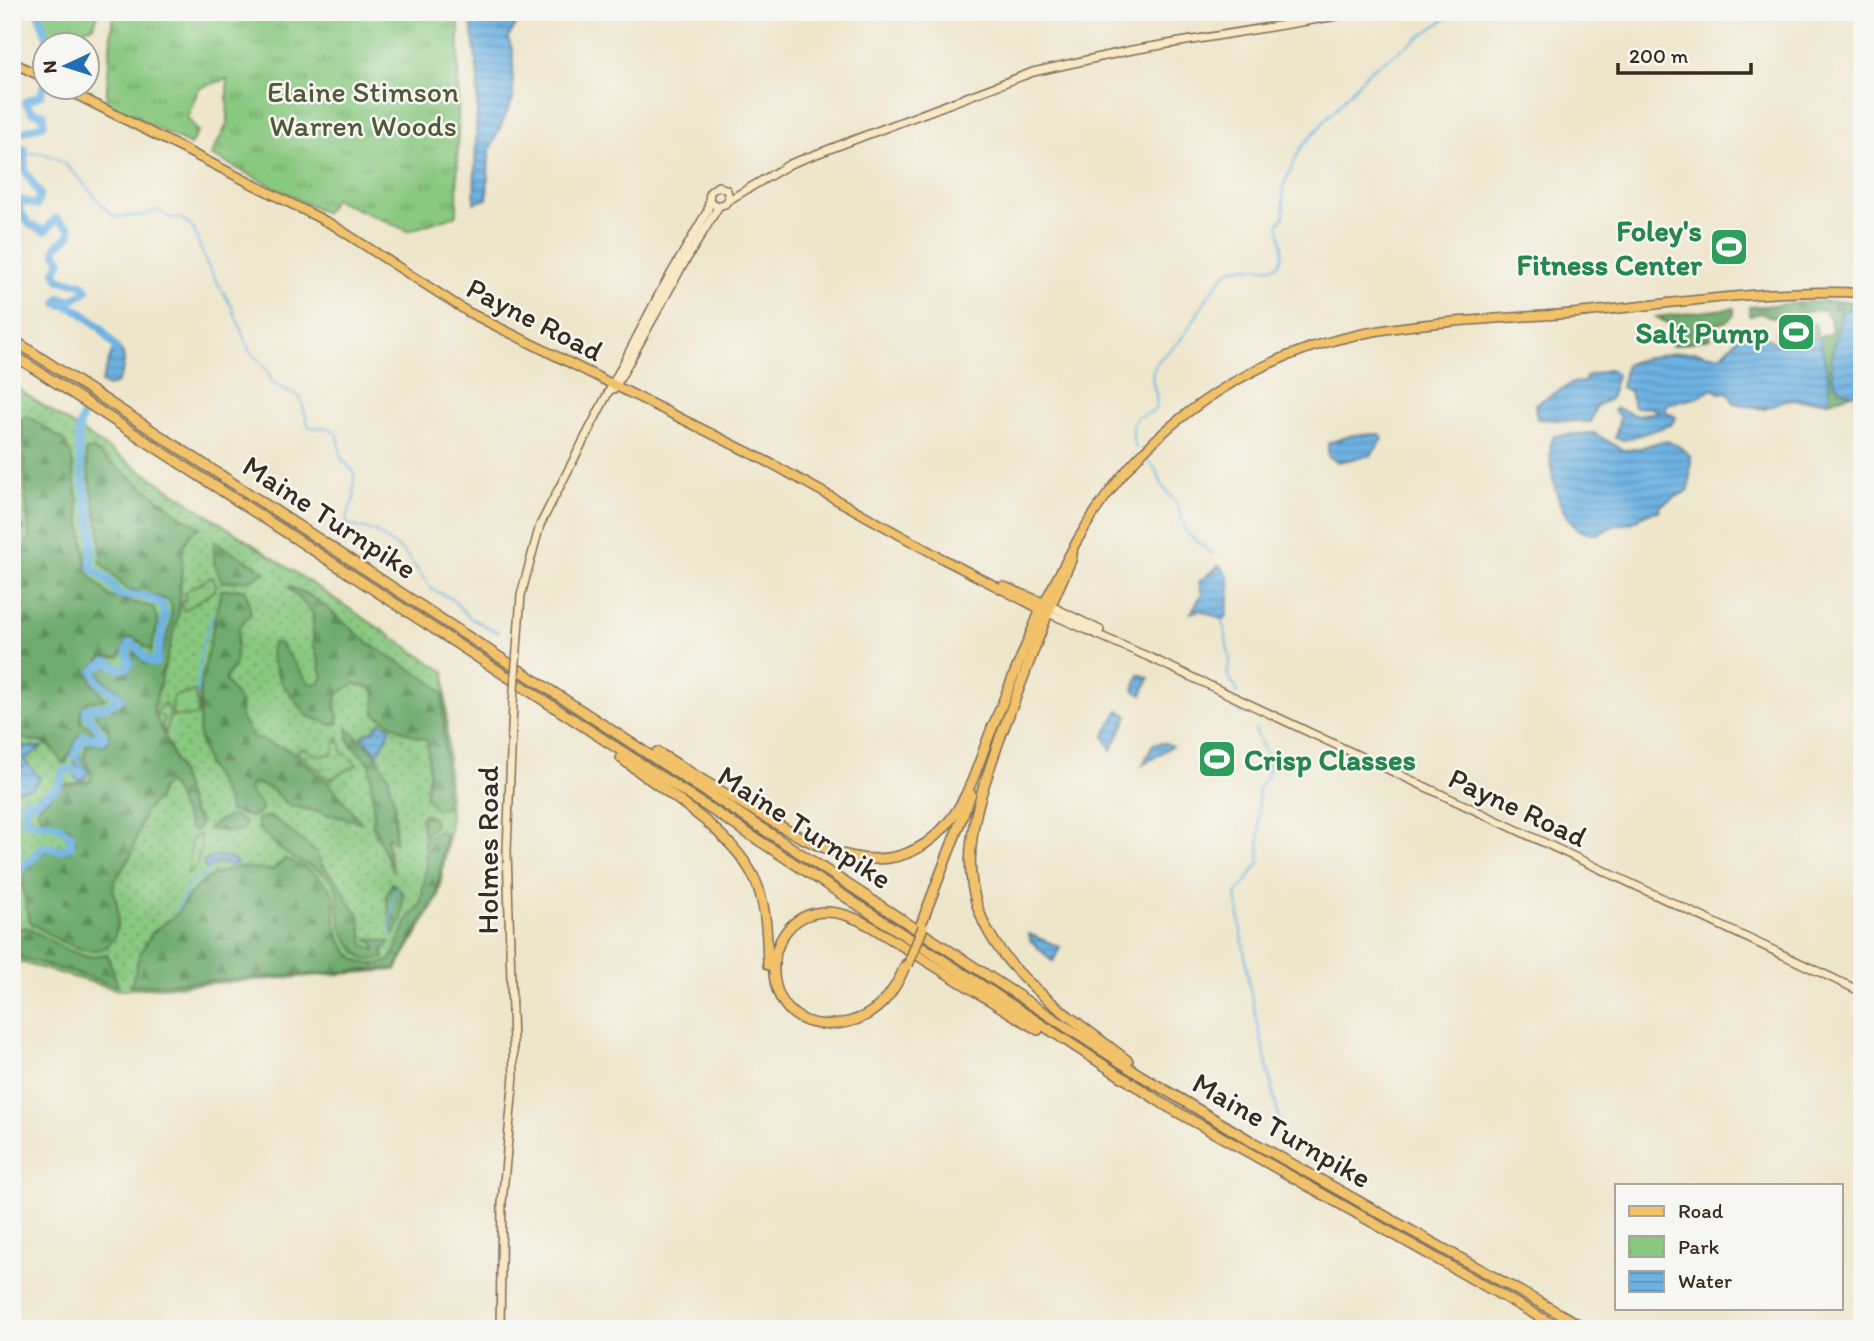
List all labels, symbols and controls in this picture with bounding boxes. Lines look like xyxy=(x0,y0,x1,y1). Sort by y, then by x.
north arrow xyxy=(32,32,102,102)
scale bar xyxy=(1618,32,1752,76)
text: 200 m xyxy=(1629,43,1689,68)
text: N xyxy=(38,60,61,74)
park label: Elaine Stimson Warren Woods xyxy=(267,73,459,144)
place label: Foley's Fitness Center xyxy=(1517,212,1703,283)
sports icon: Foley's Fitness Center xyxy=(1708,226,1750,268)
street label: Payne Road xyxy=(460,269,610,369)
sports icon: Salt Pump xyxy=(1775,311,1817,353)
place label: Salt Pump xyxy=(1635,314,1769,351)
street label: Maine Turnpike xyxy=(236,447,424,587)
sports icon: Crisp Classes xyxy=(1196,738,1238,780)
place label: Crisp Classes xyxy=(1244,741,1416,778)
street label: Maine Turnpike xyxy=(711,757,899,897)
street label: Payne Road xyxy=(1443,759,1593,855)
street label: Holmes Road xyxy=(469,765,506,934)
street label: Maine Turnpike xyxy=(1186,1064,1378,1196)
legend xyxy=(1615,1184,1842,1310)
text: Road xyxy=(1678,1198,1724,1223)
text: Park xyxy=(1678,1234,1720,1259)
text: Water xyxy=(1678,1268,1732,1293)

